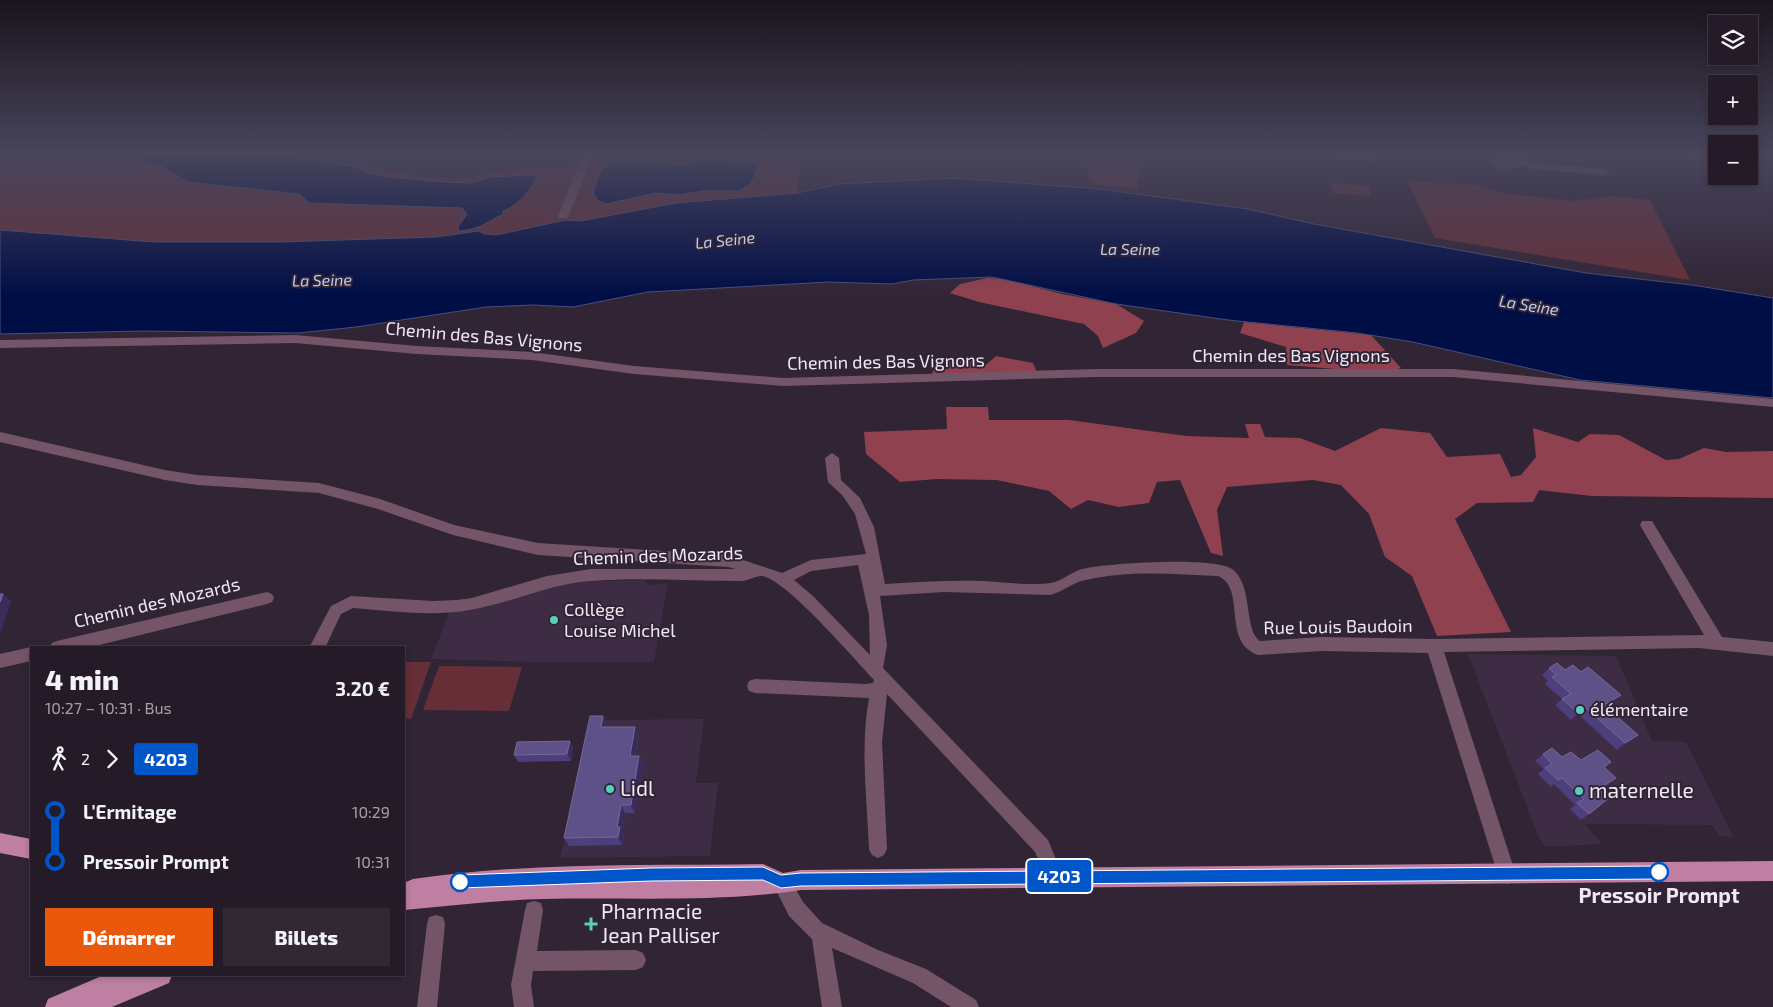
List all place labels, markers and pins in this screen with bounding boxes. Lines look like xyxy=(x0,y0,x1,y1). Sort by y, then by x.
place label: Collège Louise Michel xyxy=(564,598,676,641)
marker: Collège Louise Michel xyxy=(548,614,560,626)
place label: élémentaire xyxy=(1590,698,1688,720)
marker: élémentaire xyxy=(1574,704,1586,716)
place label: Lidl xyxy=(620,775,655,800)
place label: maternelle xyxy=(1589,777,1694,802)
marker: Lidl xyxy=(604,783,616,795)
marker: maternelle xyxy=(1573,785,1585,797)
marker: Pressoir Prompt xyxy=(1649,862,1669,882)
unlabelled marker xyxy=(450,872,470,892)
place label: Pressoir Prompt xyxy=(1578,882,1740,907)
place label: Pharmacie Jean Palliser xyxy=(601,898,720,947)
marker: Pharmacie Jean Palliser xyxy=(585,918,597,930)

